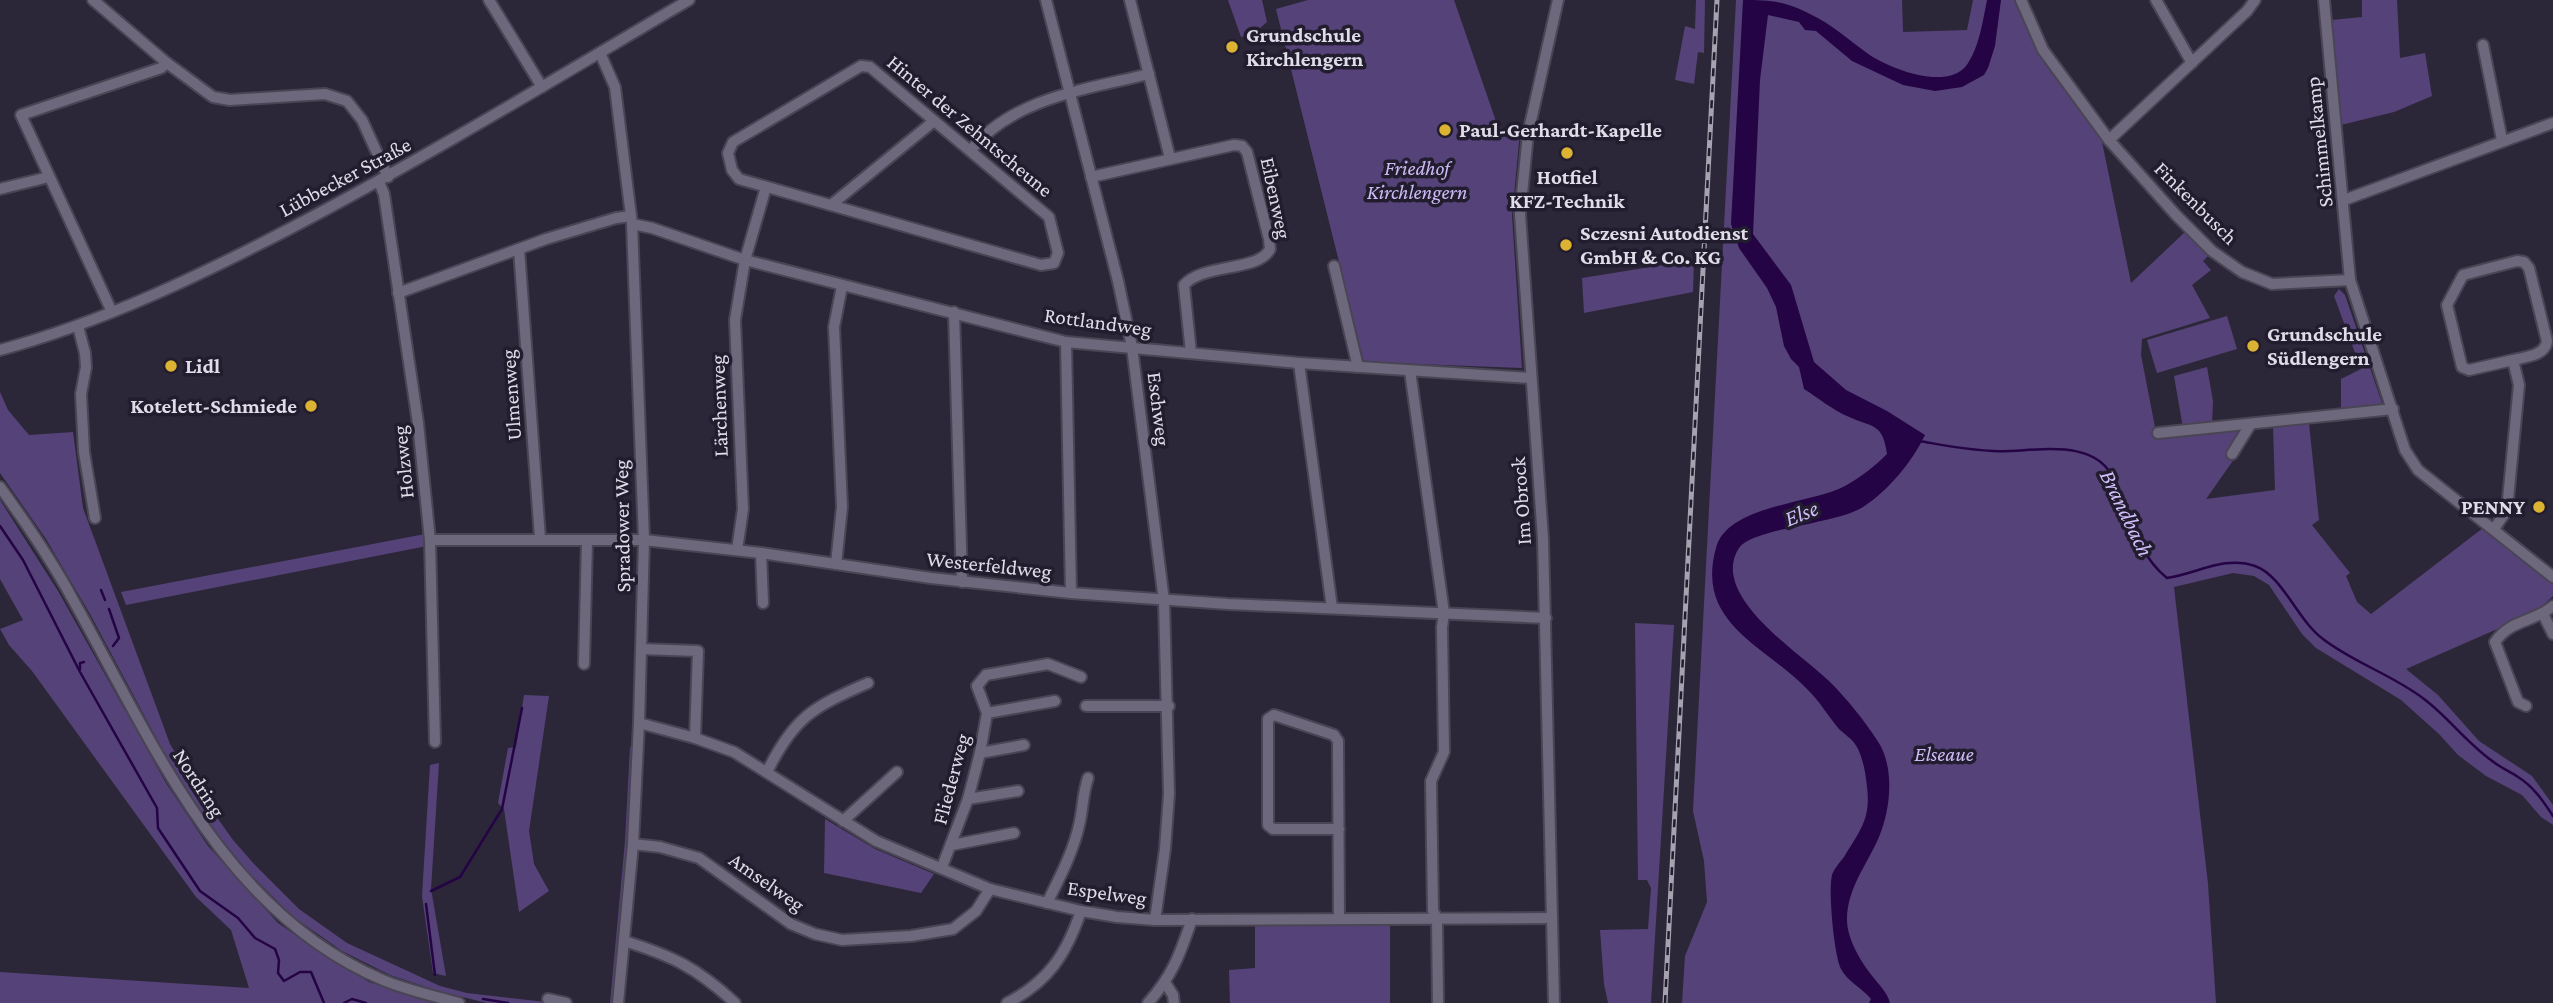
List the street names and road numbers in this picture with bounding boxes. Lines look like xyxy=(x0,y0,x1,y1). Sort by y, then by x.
street label: Hinter der Zehntscheune xyxy=(883,50,1057,202)
street label: Schimmelkamp xyxy=(2300,75,2338,209)
street label: Lübbecker Straße xyxy=(275,132,415,222)
street label: Eibenweg xyxy=(1256,155,1296,241)
street label: Finkenbusch xyxy=(2150,157,2242,249)
street label: Rottlandweg xyxy=(1043,303,1153,341)
street label: Ulmenweg xyxy=(496,349,526,441)
street label: Lärchenweg xyxy=(705,355,733,457)
street label: Eschweg xyxy=(1143,371,1175,447)
street label: Holzweg xyxy=(387,424,419,500)
street label: Im Obrock xyxy=(1506,456,1536,546)
street label: Spradower Weg xyxy=(609,459,635,593)
street label: Westerfeldweg xyxy=(925,546,1053,584)
street label: Fliederweg xyxy=(927,731,975,827)
street label: Nordring xyxy=(168,744,230,822)
street label: Amselweg xyxy=(725,847,809,917)
street label: Espelweg xyxy=(1066,876,1148,910)

